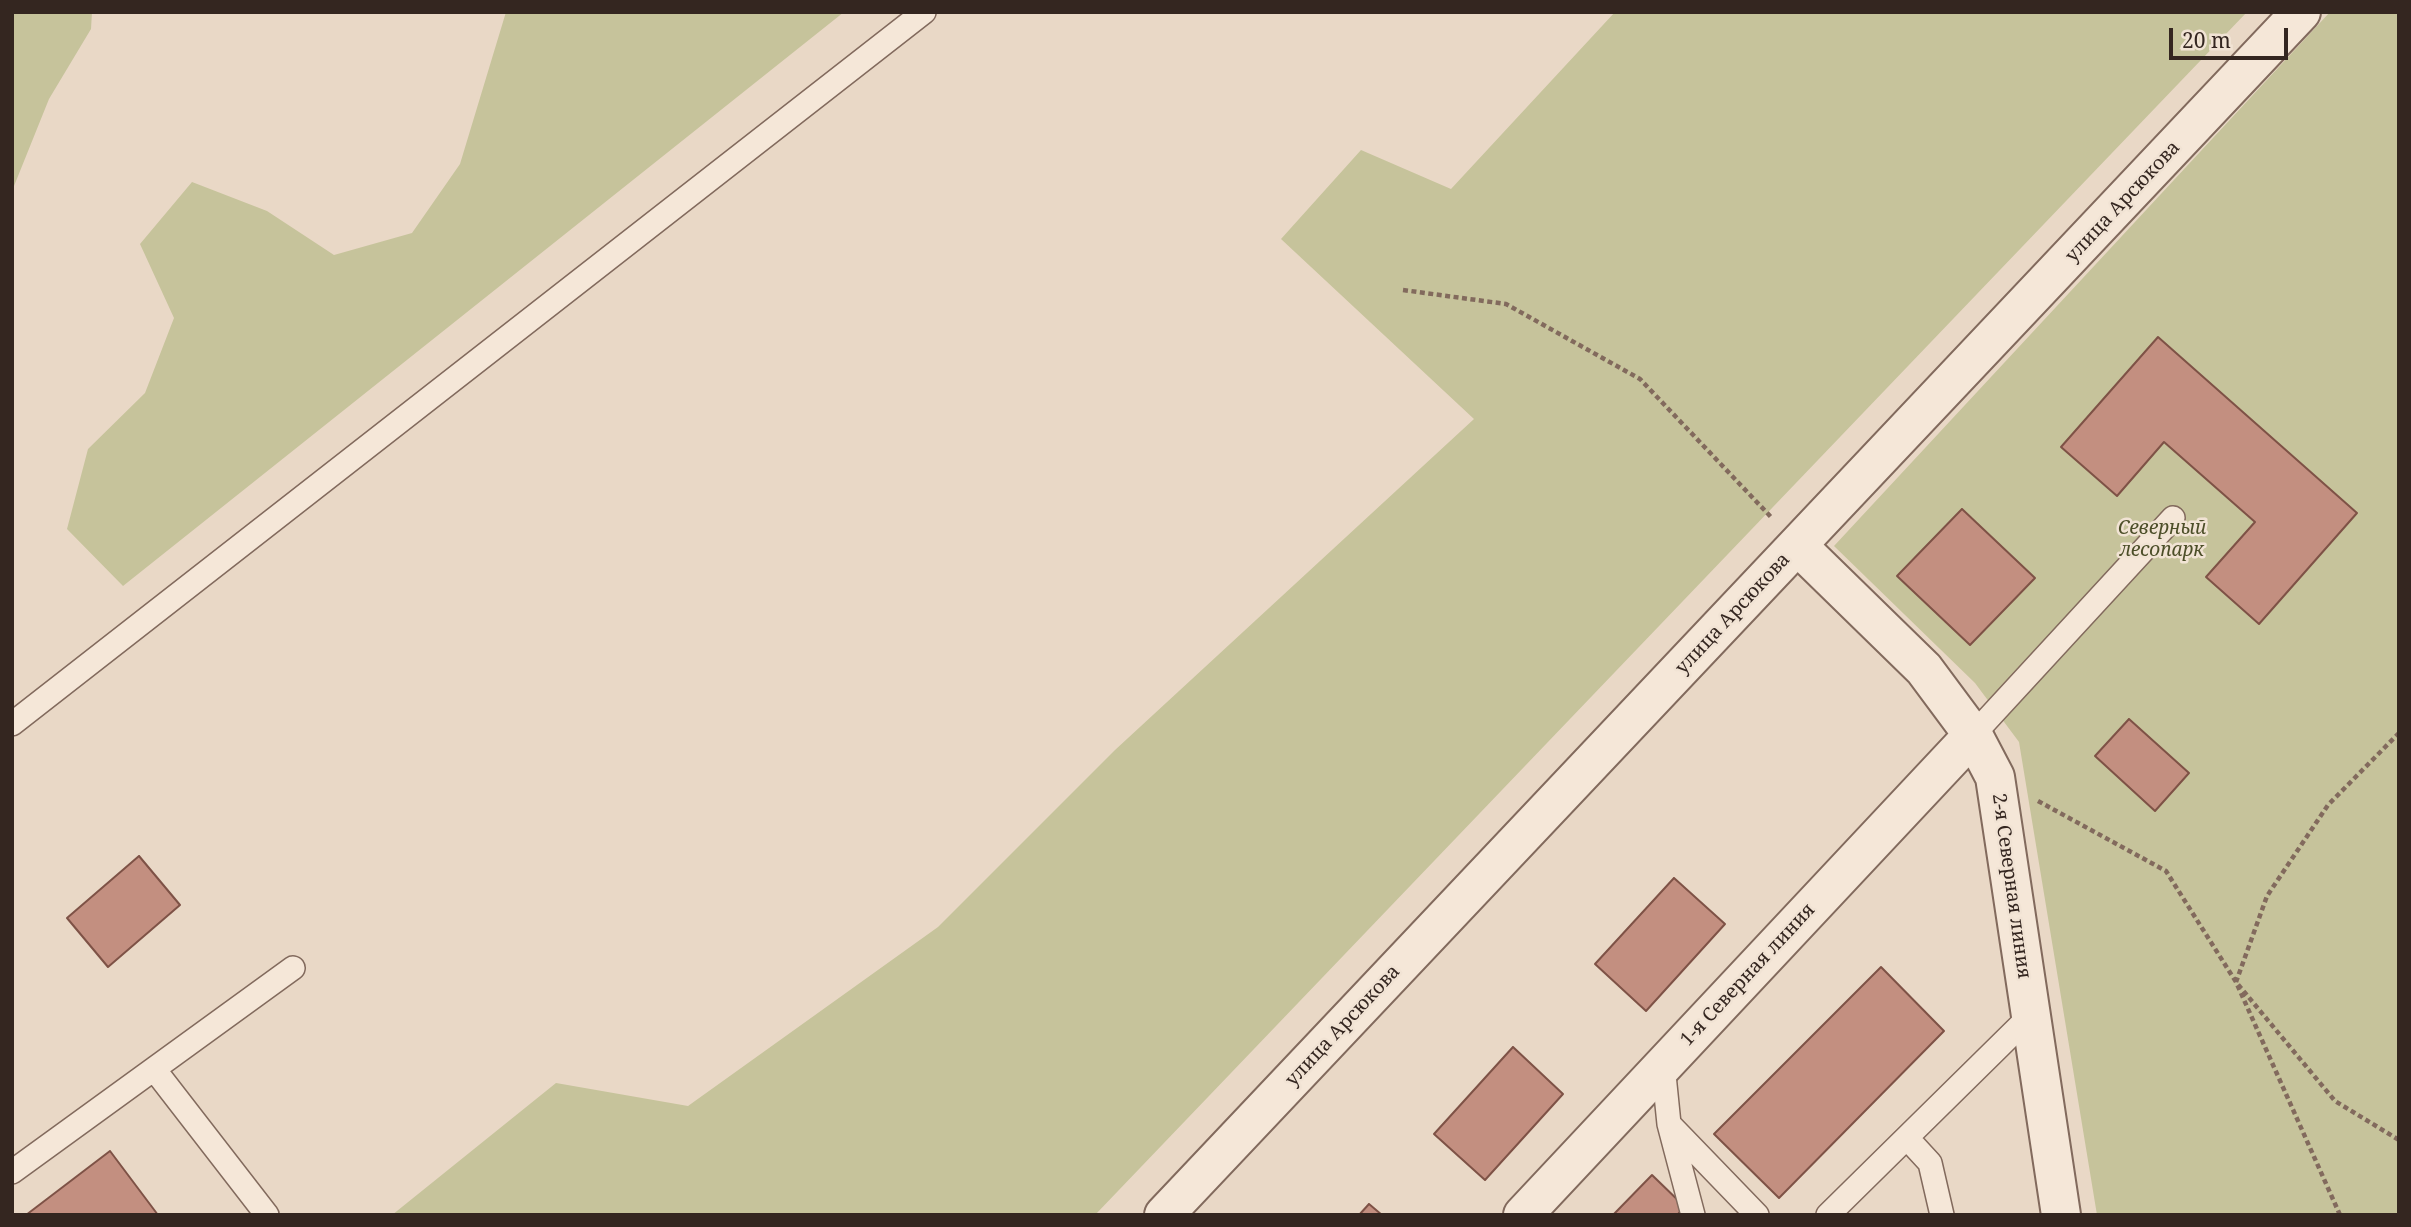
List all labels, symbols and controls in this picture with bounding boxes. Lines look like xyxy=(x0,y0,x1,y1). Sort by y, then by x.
scale bar xyxy=(2173,14,2292,58)
text: 20 m xyxy=(2182,26,2231,54)
street label: улица Арсюкова xyxy=(2061,137,2185,267)
park label: Северный лесопарк xyxy=(2118,518,2206,562)
street label: улица Арсюкова xyxy=(1671,549,1795,679)
street label: 2-я Северная линия xyxy=(1987,792,2035,980)
street label: 1-я Северная линия xyxy=(1676,899,1820,1051)
street label: улица Арсюкова xyxy=(1281,961,1405,1091)

